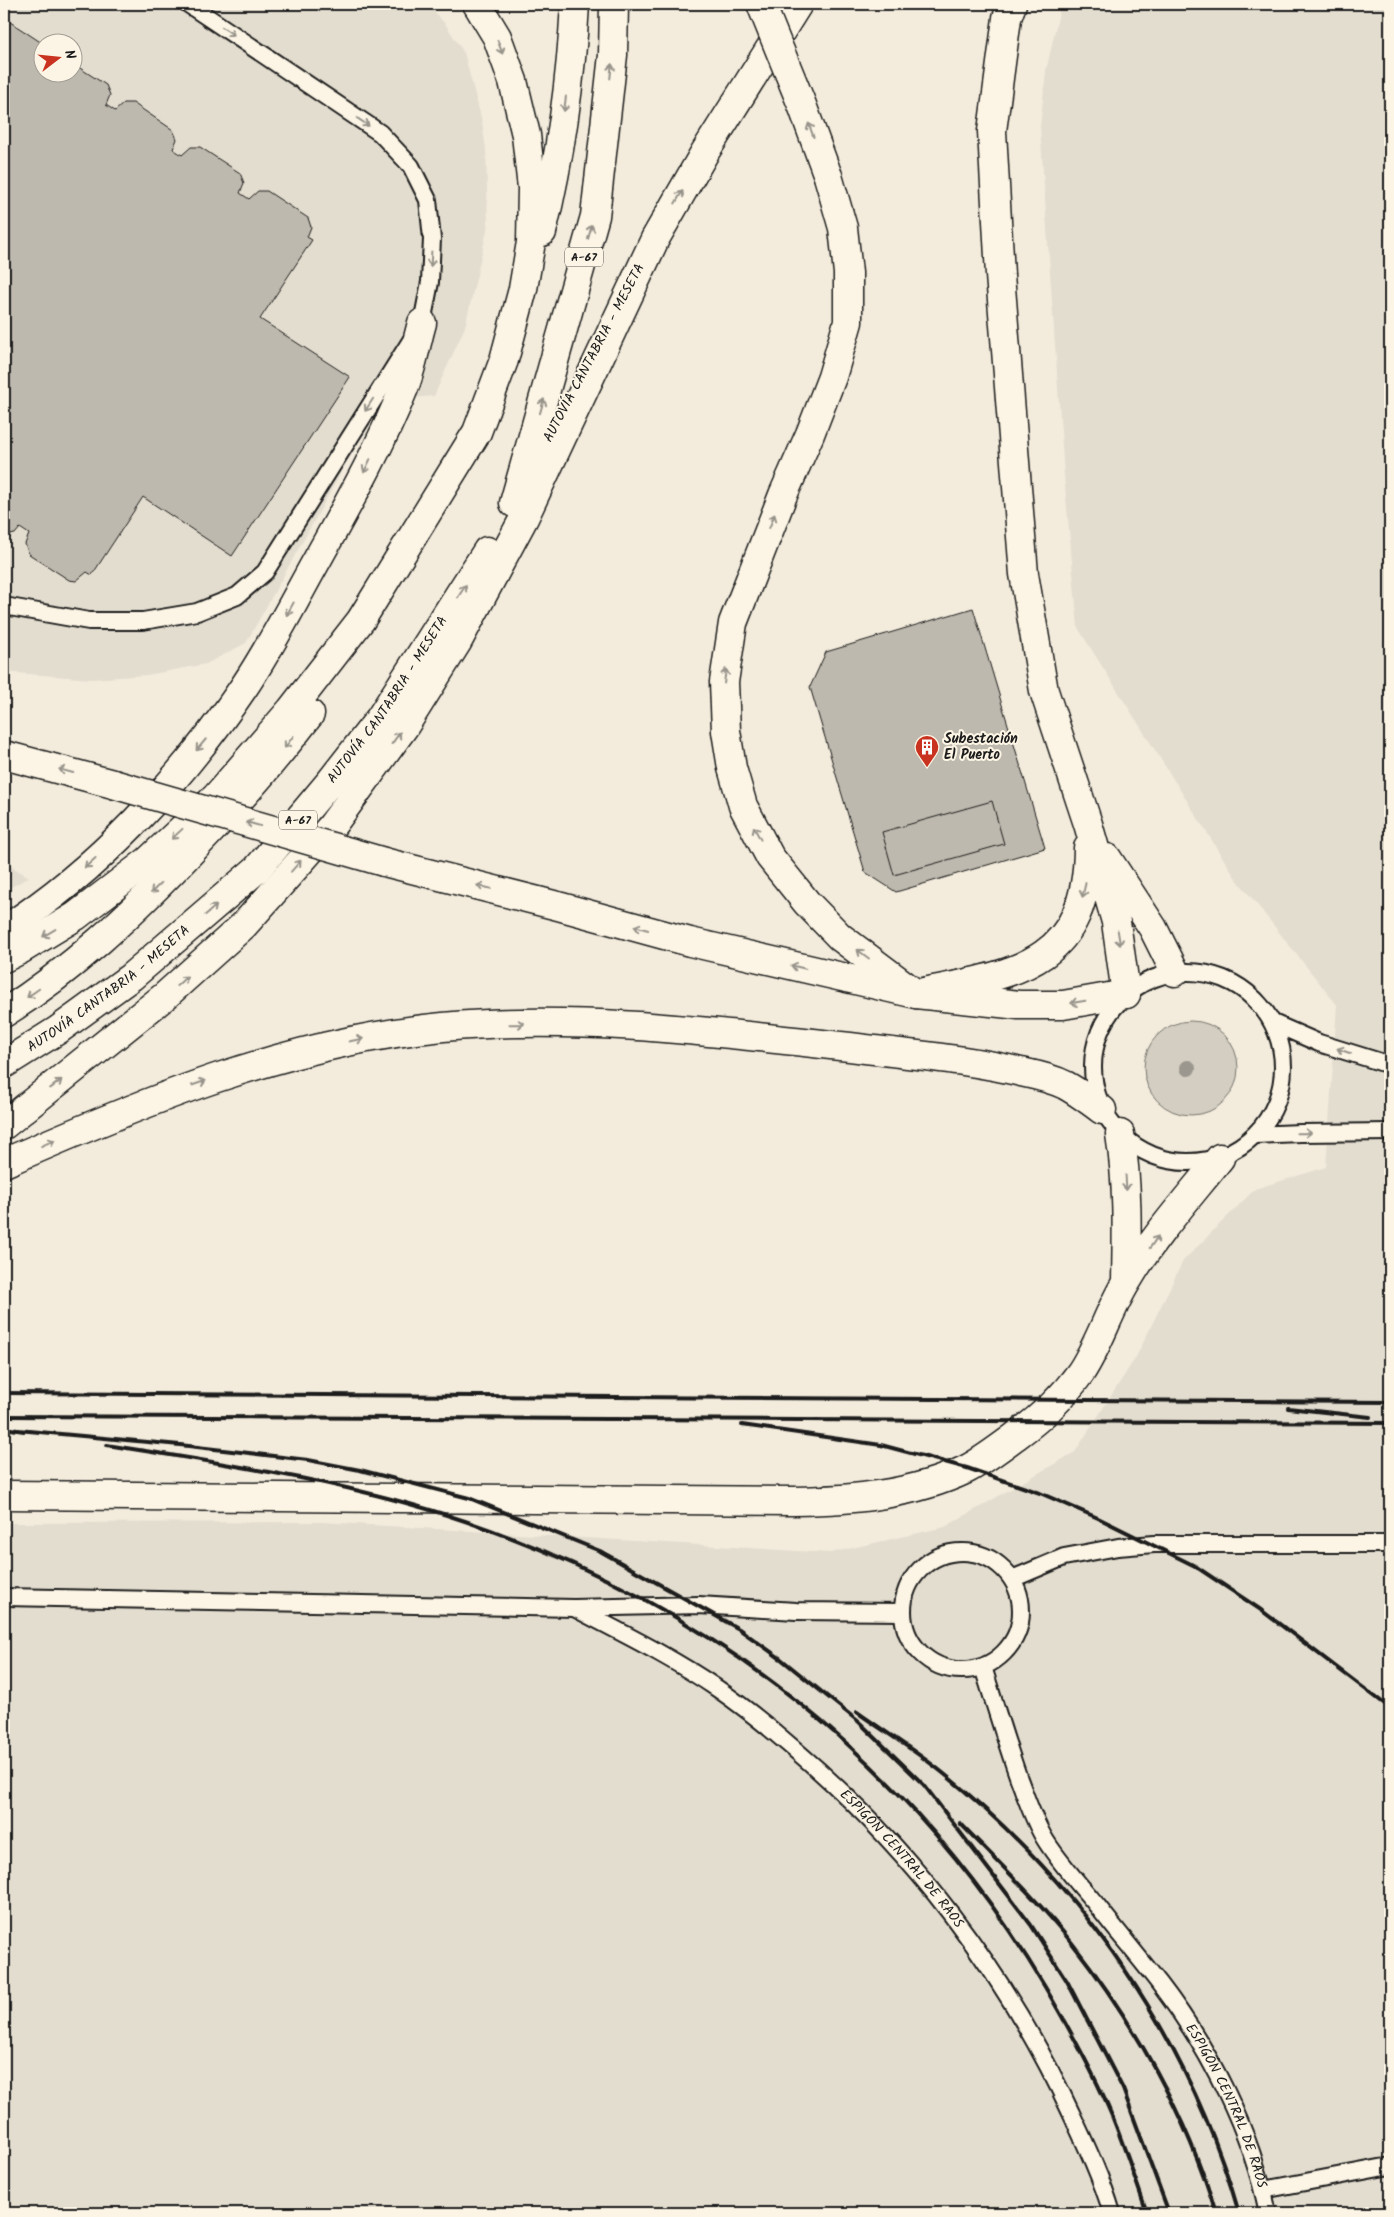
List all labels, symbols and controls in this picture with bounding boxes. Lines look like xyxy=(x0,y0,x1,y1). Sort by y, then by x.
one-way arrow xyxy=(221,26,235,36)
north arrow xyxy=(32,32,82,82)
one-way arrow xyxy=(496,38,505,54)
text: N xyxy=(58,47,81,62)
one-way arrow xyxy=(606,64,616,80)
one-way arrow xyxy=(560,96,570,112)
one-way arrow xyxy=(356,117,370,127)
one-way arrow xyxy=(806,123,815,138)
one-way arrow xyxy=(675,190,685,204)
one-way arrow xyxy=(586,225,596,241)
road number: A-67 xyxy=(565,248,603,266)
one-way arrow xyxy=(427,251,436,267)
street label: AUTOVÍA CANTABRIA - MESETA xyxy=(537,260,651,446)
one-way arrow xyxy=(364,398,374,412)
one-way arrow xyxy=(537,398,547,414)
one-way arrow xyxy=(362,458,371,473)
one-way arrow xyxy=(768,514,777,530)
one-way arrow xyxy=(457,585,467,599)
one-way arrow xyxy=(285,601,294,616)
street label: AUTOVÍA CANTABRIA - MESETA xyxy=(322,612,454,788)
one-way arrow xyxy=(720,668,730,684)
place label: Subestación El Puerto xyxy=(944,728,1018,766)
one-way arrow xyxy=(391,731,401,745)
building icon: Subestación El Puerto xyxy=(914,734,940,768)
one-way arrow xyxy=(284,735,294,749)
one-way arrow xyxy=(195,738,206,751)
one-way arrow xyxy=(59,766,75,776)
road number: A-67 xyxy=(279,810,317,830)
one-way arrow xyxy=(246,819,262,829)
one-way arrow xyxy=(752,826,761,841)
one-way arrow xyxy=(170,828,183,840)
one-way arrow xyxy=(84,857,97,869)
one-way arrow xyxy=(290,860,302,873)
one-way arrow xyxy=(1079,881,1088,897)
one-way arrow xyxy=(150,882,162,894)
one-way arrow xyxy=(476,882,492,891)
one-way arrow xyxy=(204,904,217,915)
street label: AUTOVÍA CANTABRIA - MESETA xyxy=(23,920,195,1058)
one-way arrow xyxy=(633,923,649,933)
one-way arrow xyxy=(42,929,56,939)
one-way arrow xyxy=(1114,930,1124,946)
one-way arrow xyxy=(856,949,870,959)
one-way arrow xyxy=(791,962,807,971)
one-way arrow xyxy=(175,975,188,987)
one-way arrow xyxy=(26,988,40,998)
one-way arrow xyxy=(1070,998,1086,1008)
one-way arrow xyxy=(509,1019,525,1028)
one-way arrow xyxy=(348,1035,364,1045)
one-way arrow xyxy=(1336,1046,1352,1056)
one-way arrow xyxy=(191,1078,207,1087)
one-way arrow xyxy=(49,1079,62,1090)
one-way arrow xyxy=(1296,1128,1312,1138)
one-way arrow xyxy=(40,1138,55,1148)
one-way arrow xyxy=(1122,1174,1131,1190)
one-way arrow xyxy=(1149,1235,1159,1249)
street label: ESPIGÓN CENTRAL DE RAOS xyxy=(834,1784,969,1933)
street label: ESPIGÓN CENTRAL DE RAOS xyxy=(1179,2019,1273,2191)

